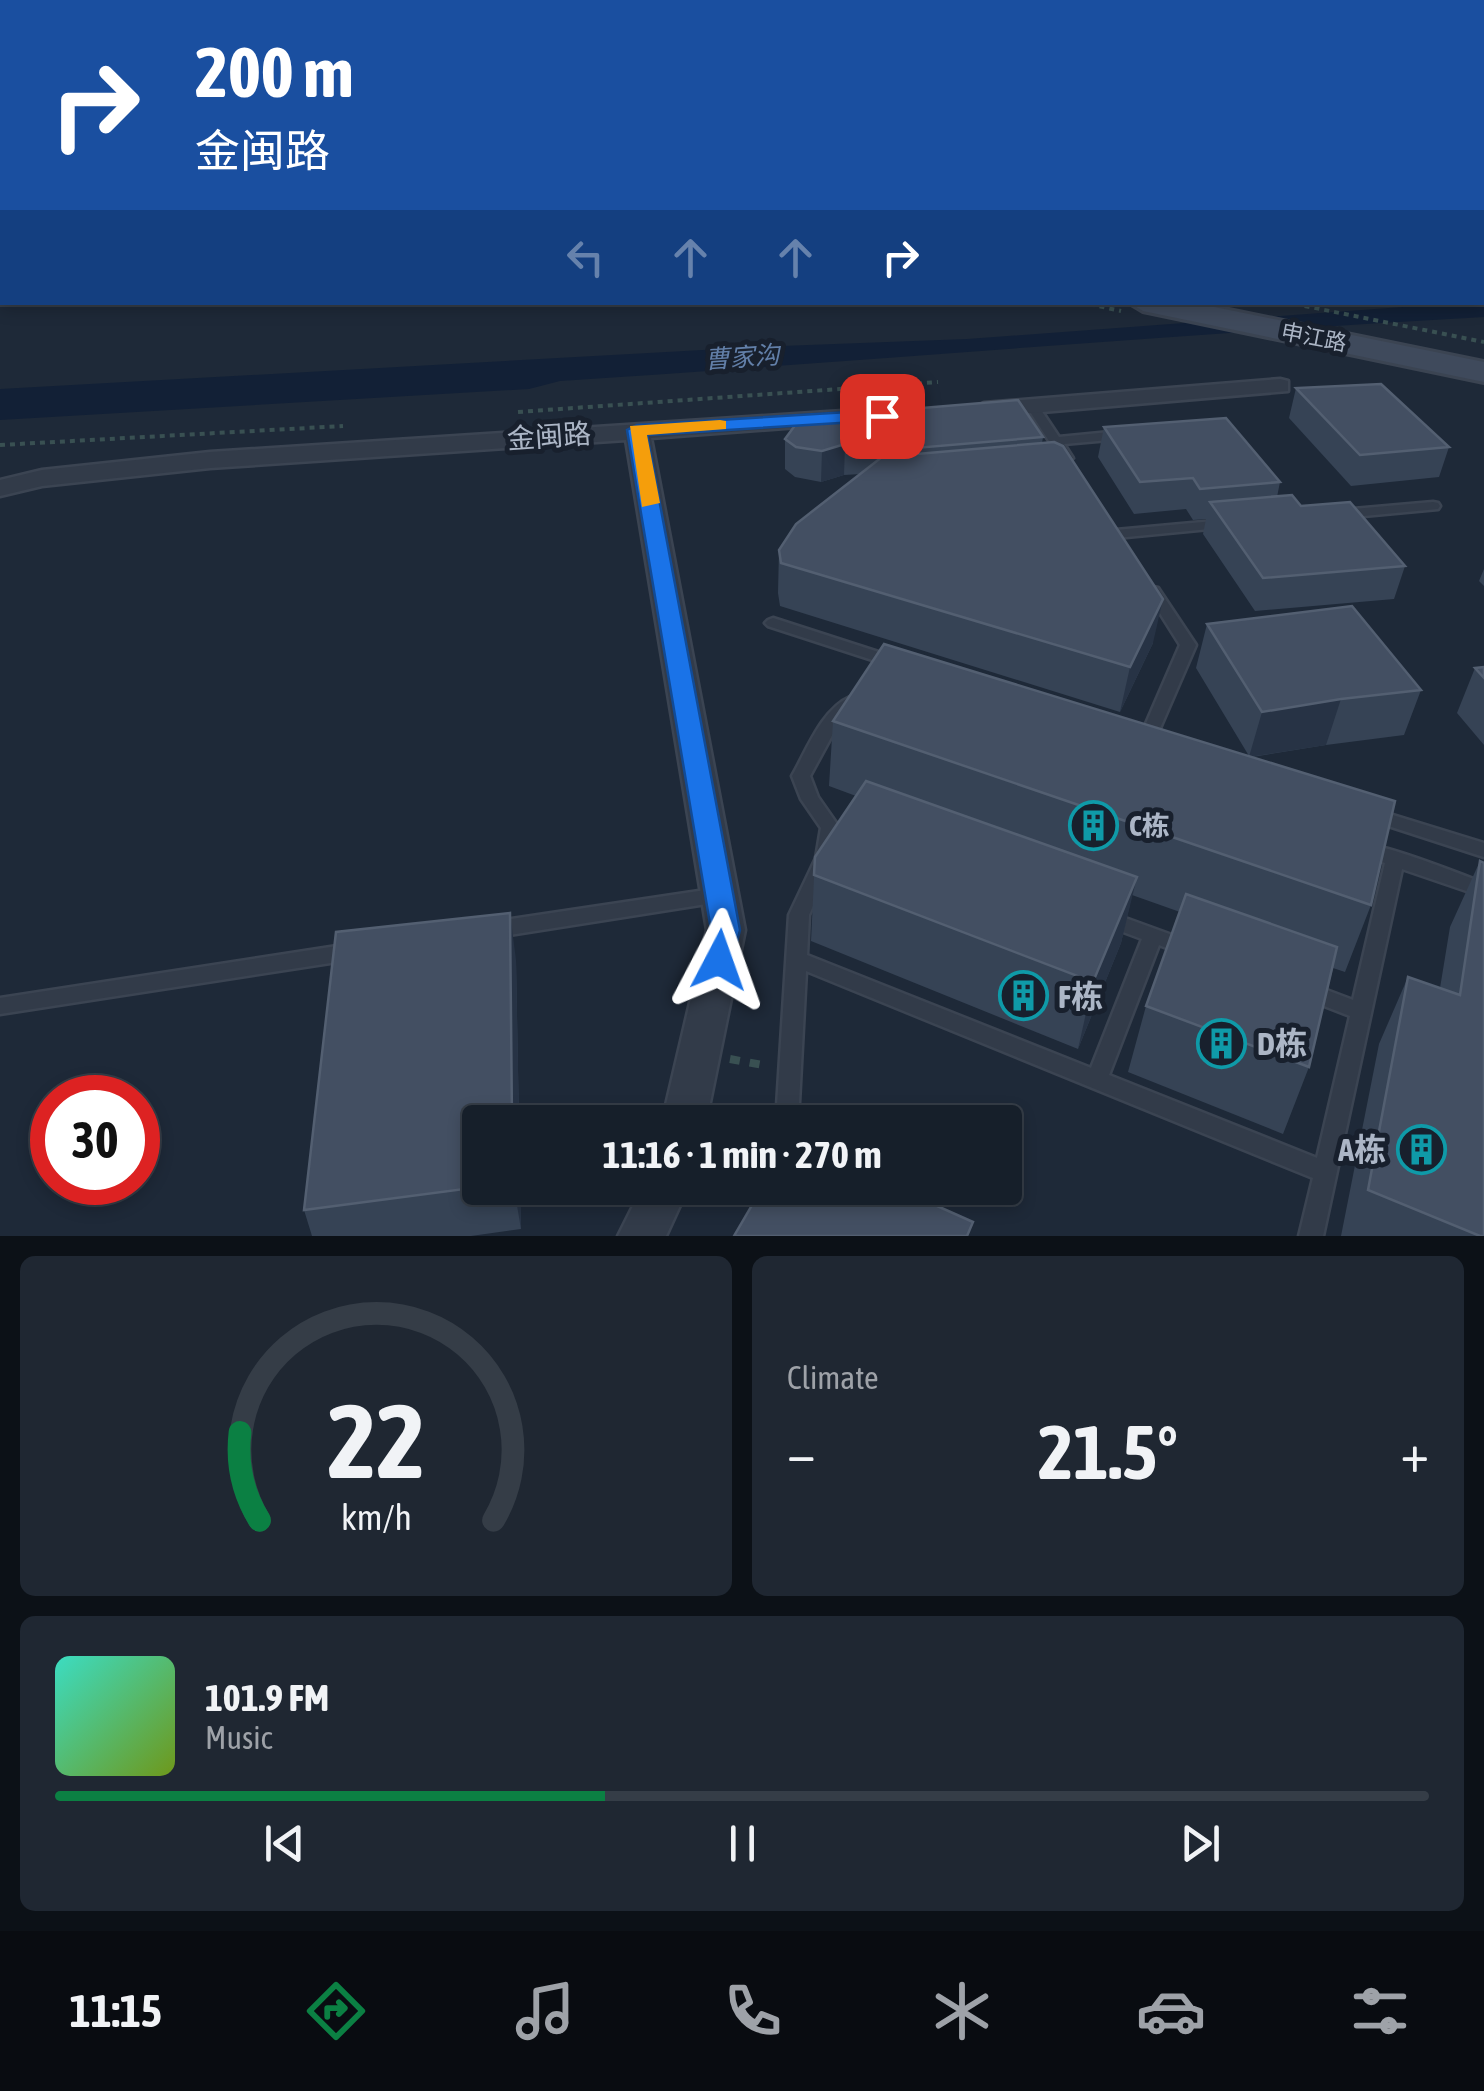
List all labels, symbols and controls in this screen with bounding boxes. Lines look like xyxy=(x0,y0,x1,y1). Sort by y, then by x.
text: 200 m xyxy=(195,32,354,112)
icon: right xyxy=(30,40,160,170)
text: 金闽路 xyxy=(195,125,330,177)
icon: left xyxy=(558,230,613,285)
icon: ahead xyxy=(663,230,718,285)
icon: ahead xyxy=(768,230,823,285)
icon: right xyxy=(873,230,928,285)
street label: 申江路 xyxy=(1279,318,1349,356)
water label: 曹家沟 xyxy=(704,340,783,374)
pin xyxy=(840,374,925,459)
icon: arrive xyxy=(855,389,910,444)
street label: 金闽路 xyxy=(506,417,592,455)
building icon: C栋 xyxy=(1068,800,1120,852)
place label: C栋 xyxy=(1129,810,1170,842)
position arrow xyxy=(667,908,771,1012)
building icon: F栋 xyxy=(997,970,1049,1022)
place label: F栋 xyxy=(1058,978,1103,1015)
building icon: D栋 xyxy=(1196,1017,1248,1069)
place label: D栋 xyxy=(1257,1025,1307,1062)
speed limit sign: 30 xyxy=(30,1075,160,1205)
building icon: A栋 xyxy=(1395,1123,1447,1175)
place label: A栋 xyxy=(1337,1131,1386,1168)
text: 11:16 · 1 min · 270 m xyxy=(602,1133,882,1176)
text: Climate xyxy=(787,1359,879,1396)
text: 22 xyxy=(327,1381,425,1500)
text: 21.5° xyxy=(1038,1409,1178,1495)
text: − xyxy=(787,1421,816,1484)
text: + xyxy=(1400,1421,1429,1484)
text: km/h xyxy=(341,1497,411,1538)
text: 101.9 FM xyxy=(205,1676,329,1719)
text: Music xyxy=(205,1719,272,1756)
icon: previous xyxy=(257,1816,312,1871)
icon: pause xyxy=(715,1816,770,1871)
icon: next xyxy=(1173,1816,1228,1871)
icon: directions xyxy=(301,1976,371,2046)
icon: music xyxy=(510,1976,580,2046)
icon: phone xyxy=(718,1976,788,2046)
icon: climate xyxy=(927,1976,997,2046)
icon: car xyxy=(1136,1976,1206,2046)
icon: filters xyxy=(1345,1976,1415,2046)
text: 11:15 xyxy=(69,1985,162,2037)

